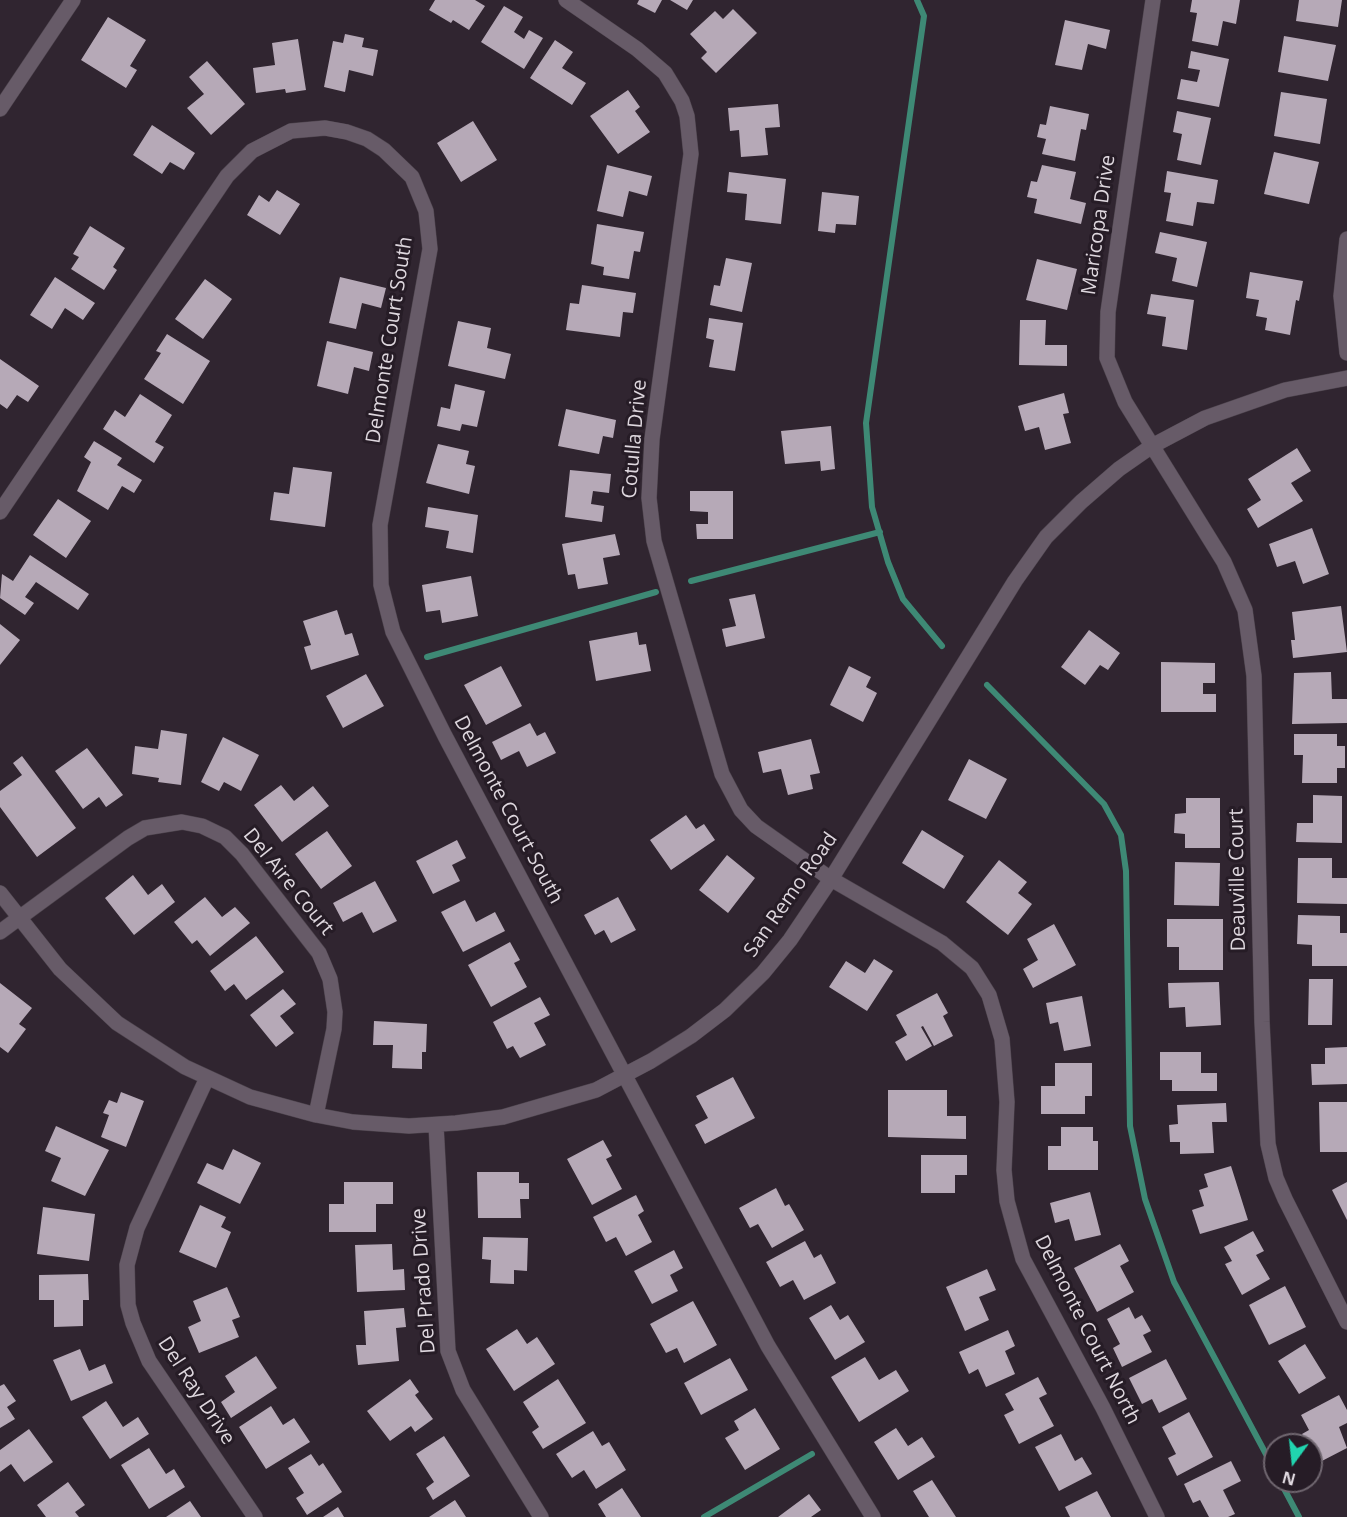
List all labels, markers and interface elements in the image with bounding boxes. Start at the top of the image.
street label: Maricopa Drive [1077,153,1121,297]
street label: Delmonte Court South [362,235,418,445]
street label: Cotulla Drive [618,378,652,500]
street label: Delmonte Court South [448,712,568,908]
street label: Deauville Court [1225,808,1251,952]
street label: Del Aire Court [238,824,338,940]
street label: San Remo Road [739,828,843,962]
street label: Del Prado Drive [407,1207,441,1355]
street label: Delmonte Court North [1029,1231,1145,1429]
street label: Del Ray Drive [152,1333,240,1449]
north arrow [1263,1433,1323,1493]
text: N [1280,1466,1298,1491]

